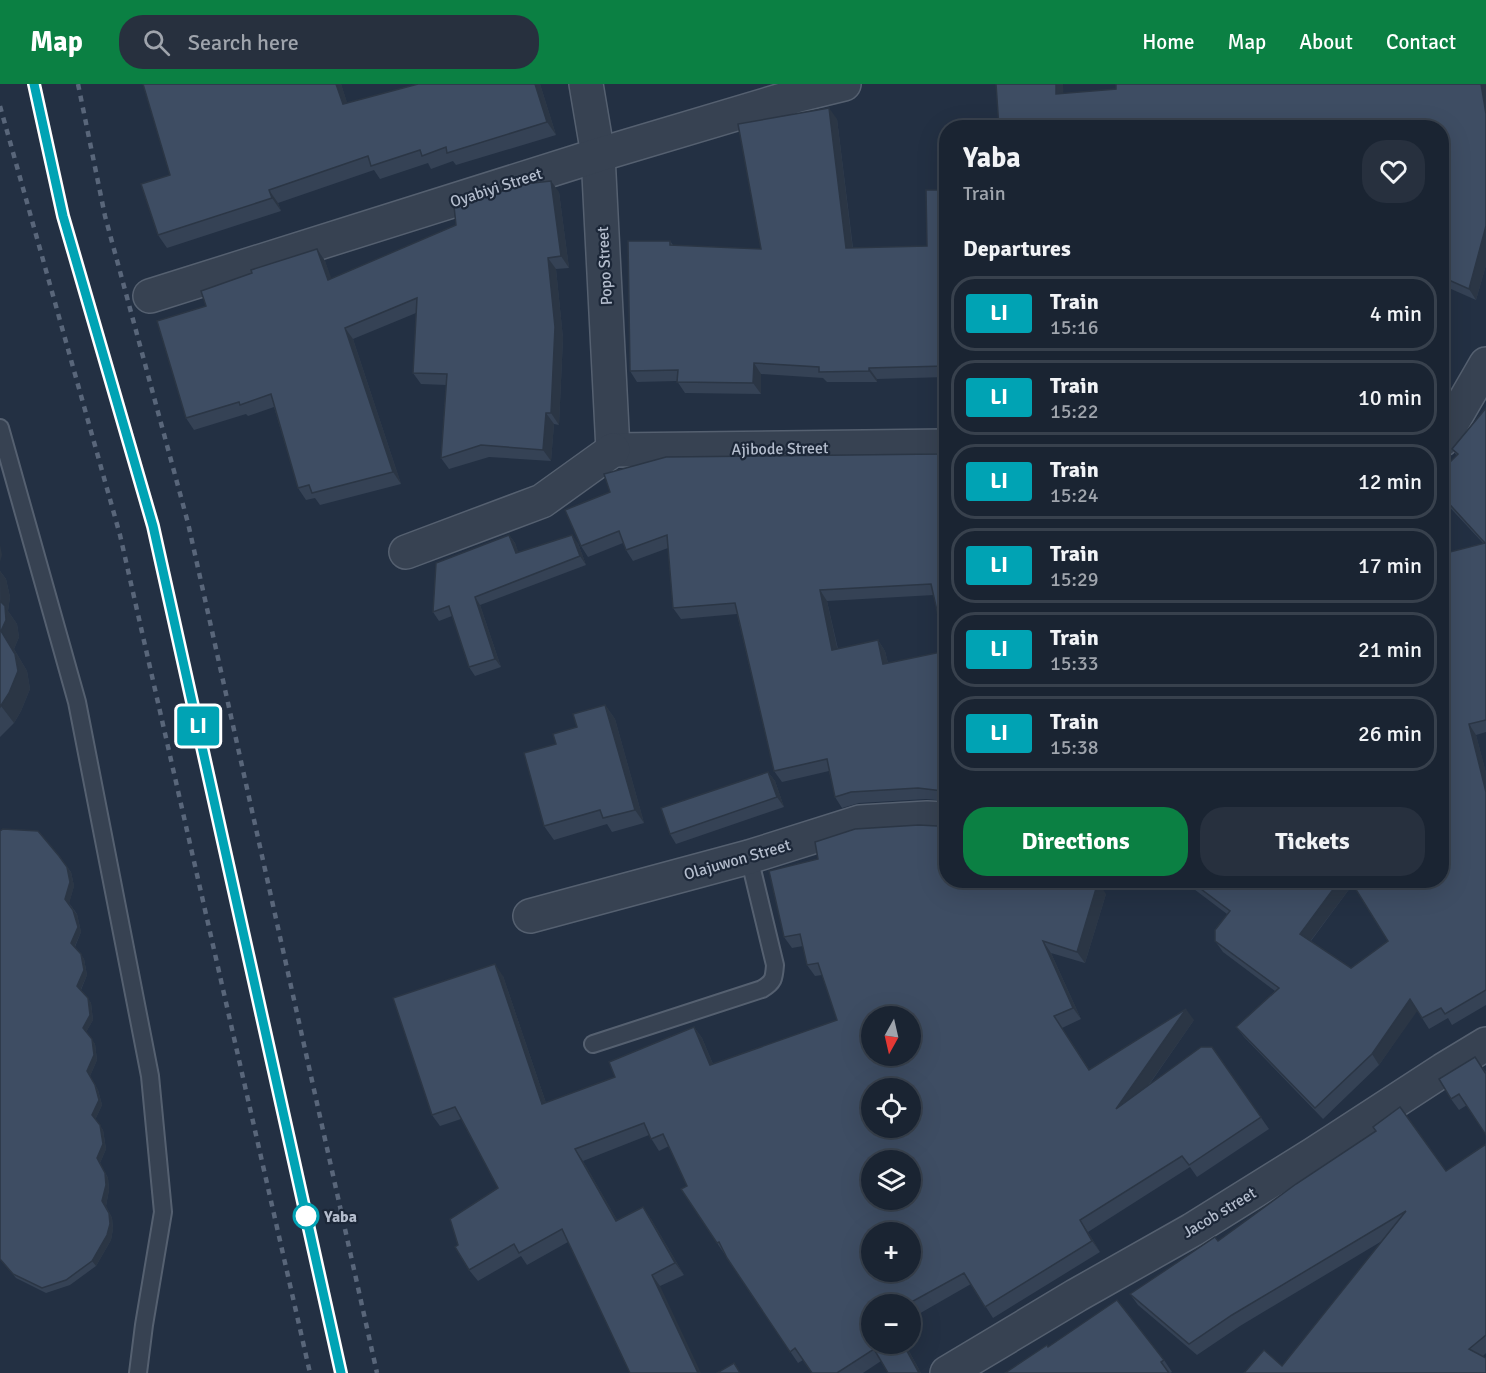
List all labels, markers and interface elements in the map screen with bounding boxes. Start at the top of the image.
search box [119,15,539,69]
text: Map [30,25,83,59]
icon: search [140,26,173,59]
text: Search here [188,29,299,56]
text: Home [1142,29,1195,55]
text: Map [1228,29,1266,55]
text: About [1299,29,1353,55]
text: Contact [1386,29,1456,55]
button: heart [1362,140,1425,203]
text: Yaba [963,141,1021,175]
street label: Oyabiyi Street [448,164,545,212]
text: Train [963,181,1006,206]
street label: Popo Street [593,226,617,306]
text: Departures [963,235,1071,262]
text: Train [1050,288,1099,315]
text: LI [990,300,1008,326]
text: 4 min [1370,300,1422,327]
text: 15:16 [1050,315,1099,340]
text: Train [1050,372,1099,399]
text: LI [990,384,1008,410]
text: 10 min [1358,384,1422,411]
text: 15:22 [1050,399,1099,424]
street label: Ajibode Street [731,438,829,460]
text: Train [1050,456,1099,483]
text: LI [990,468,1008,494]
text: 12 min [1358,468,1422,495]
text: 15:24 [1050,483,1099,508]
text: Train [1050,540,1099,567]
text: LI [990,552,1008,578]
text: 17 min [1358,552,1422,579]
text: 15:29 [1050,567,1099,592]
text: Train [1050,624,1099,651]
text: LI [990,636,1008,662]
text: 21 min [1358,636,1422,663]
text: 15:33 [1050,651,1099,676]
line badge: LI [171,706,225,746]
text: Train [1050,708,1099,735]
text: LI [189,713,207,739]
text: LI [990,720,1008,746]
text: 26 min [1358,720,1422,747]
text: 15:38 [1050,735,1099,760]
button: Directions [963,807,1188,876]
button: Tickets [1200,807,1425,876]
street label: Olajuwon Street [682,835,793,885]
north arrow [861,1006,921,1066]
map controls [861,1006,921,1354]
button: locate [861,1078,921,1138]
button: layers [861,1150,921,1210]
street label: Jacob street [1179,1183,1260,1243]
marker: Yaba [293,1203,319,1229]
place label: Yaba [323,1207,357,1227]
button: + [861,1222,921,1282]
button: − [861,1294,921,1354]

